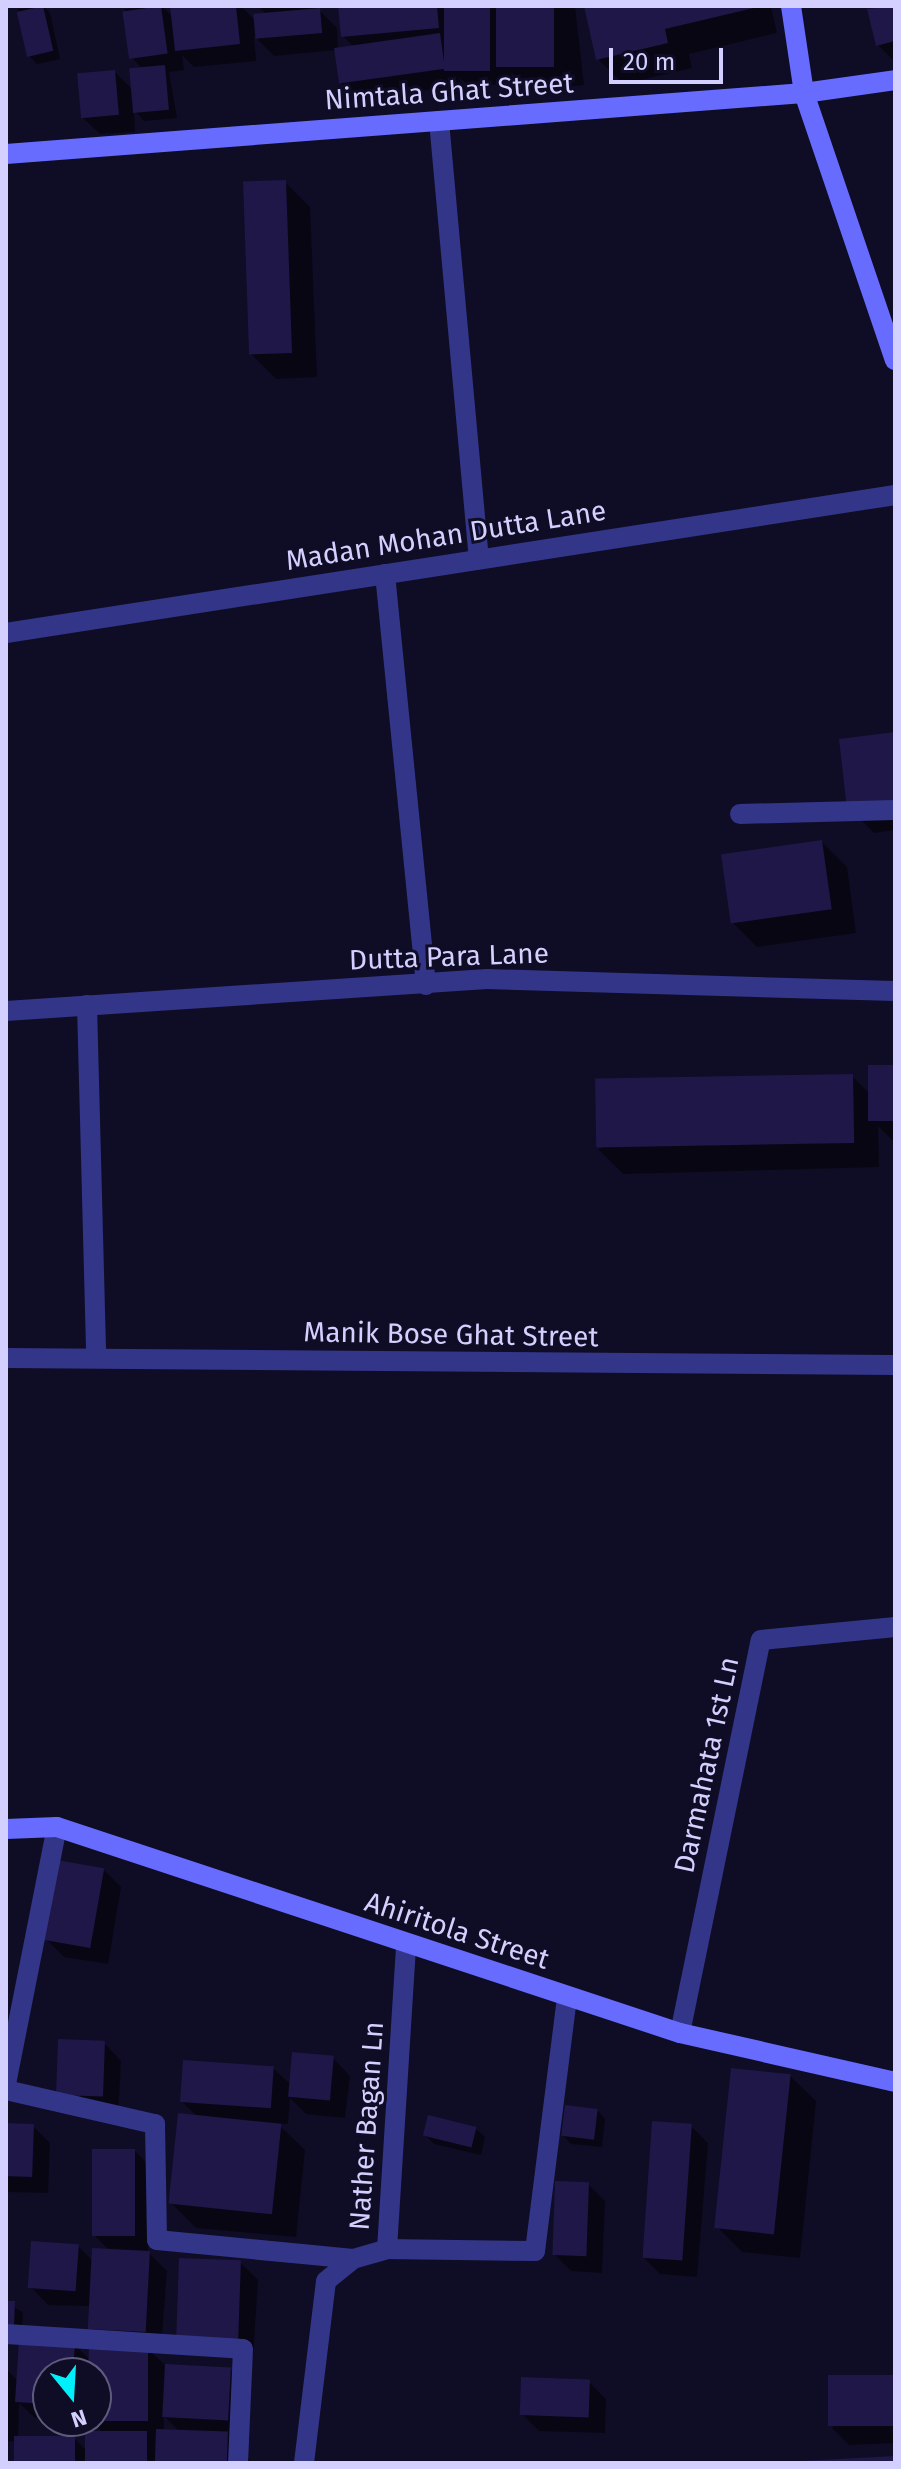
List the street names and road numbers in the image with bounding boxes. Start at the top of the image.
street label: Nimtala Ghat Street [323,67,575,117]
street label: Madan Mohan Dutta Lane [283,494,609,578]
street label: Dutta Para Lane [348,937,550,977]
street label: Manik Bose Ghat Street [303,1316,599,1354]
street label: Darmahata 1st Ln [668,1654,746,1876]
street label: Ahiritola Street [361,1885,553,1977]
street label: Nather Bagan Ln [343,2020,391,2232]

